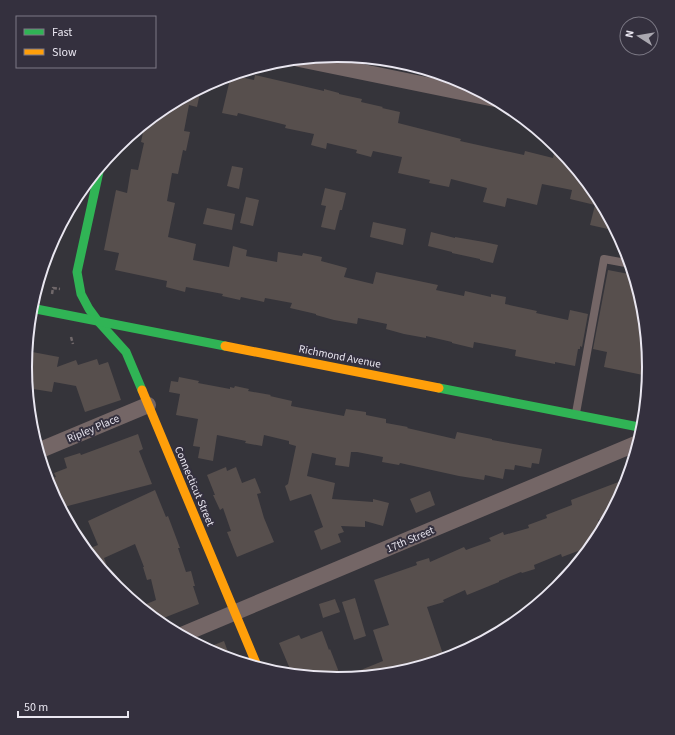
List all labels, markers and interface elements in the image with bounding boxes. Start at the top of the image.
legend [16,16,156,68]
north arrow [619,16,659,56]
text: Fast [52,24,72,41]
text: N [622,29,638,39]
text: Slow [52,44,77,61]
street label: Richmond Avenue [298,341,383,372]
street label: Ripley Place [65,410,122,446]
street label: Connecticut Street [171,444,218,529]
street label: 17th Street [384,523,437,556]
scale bar [18,693,128,719]
text: 50 m [24,699,48,716]

